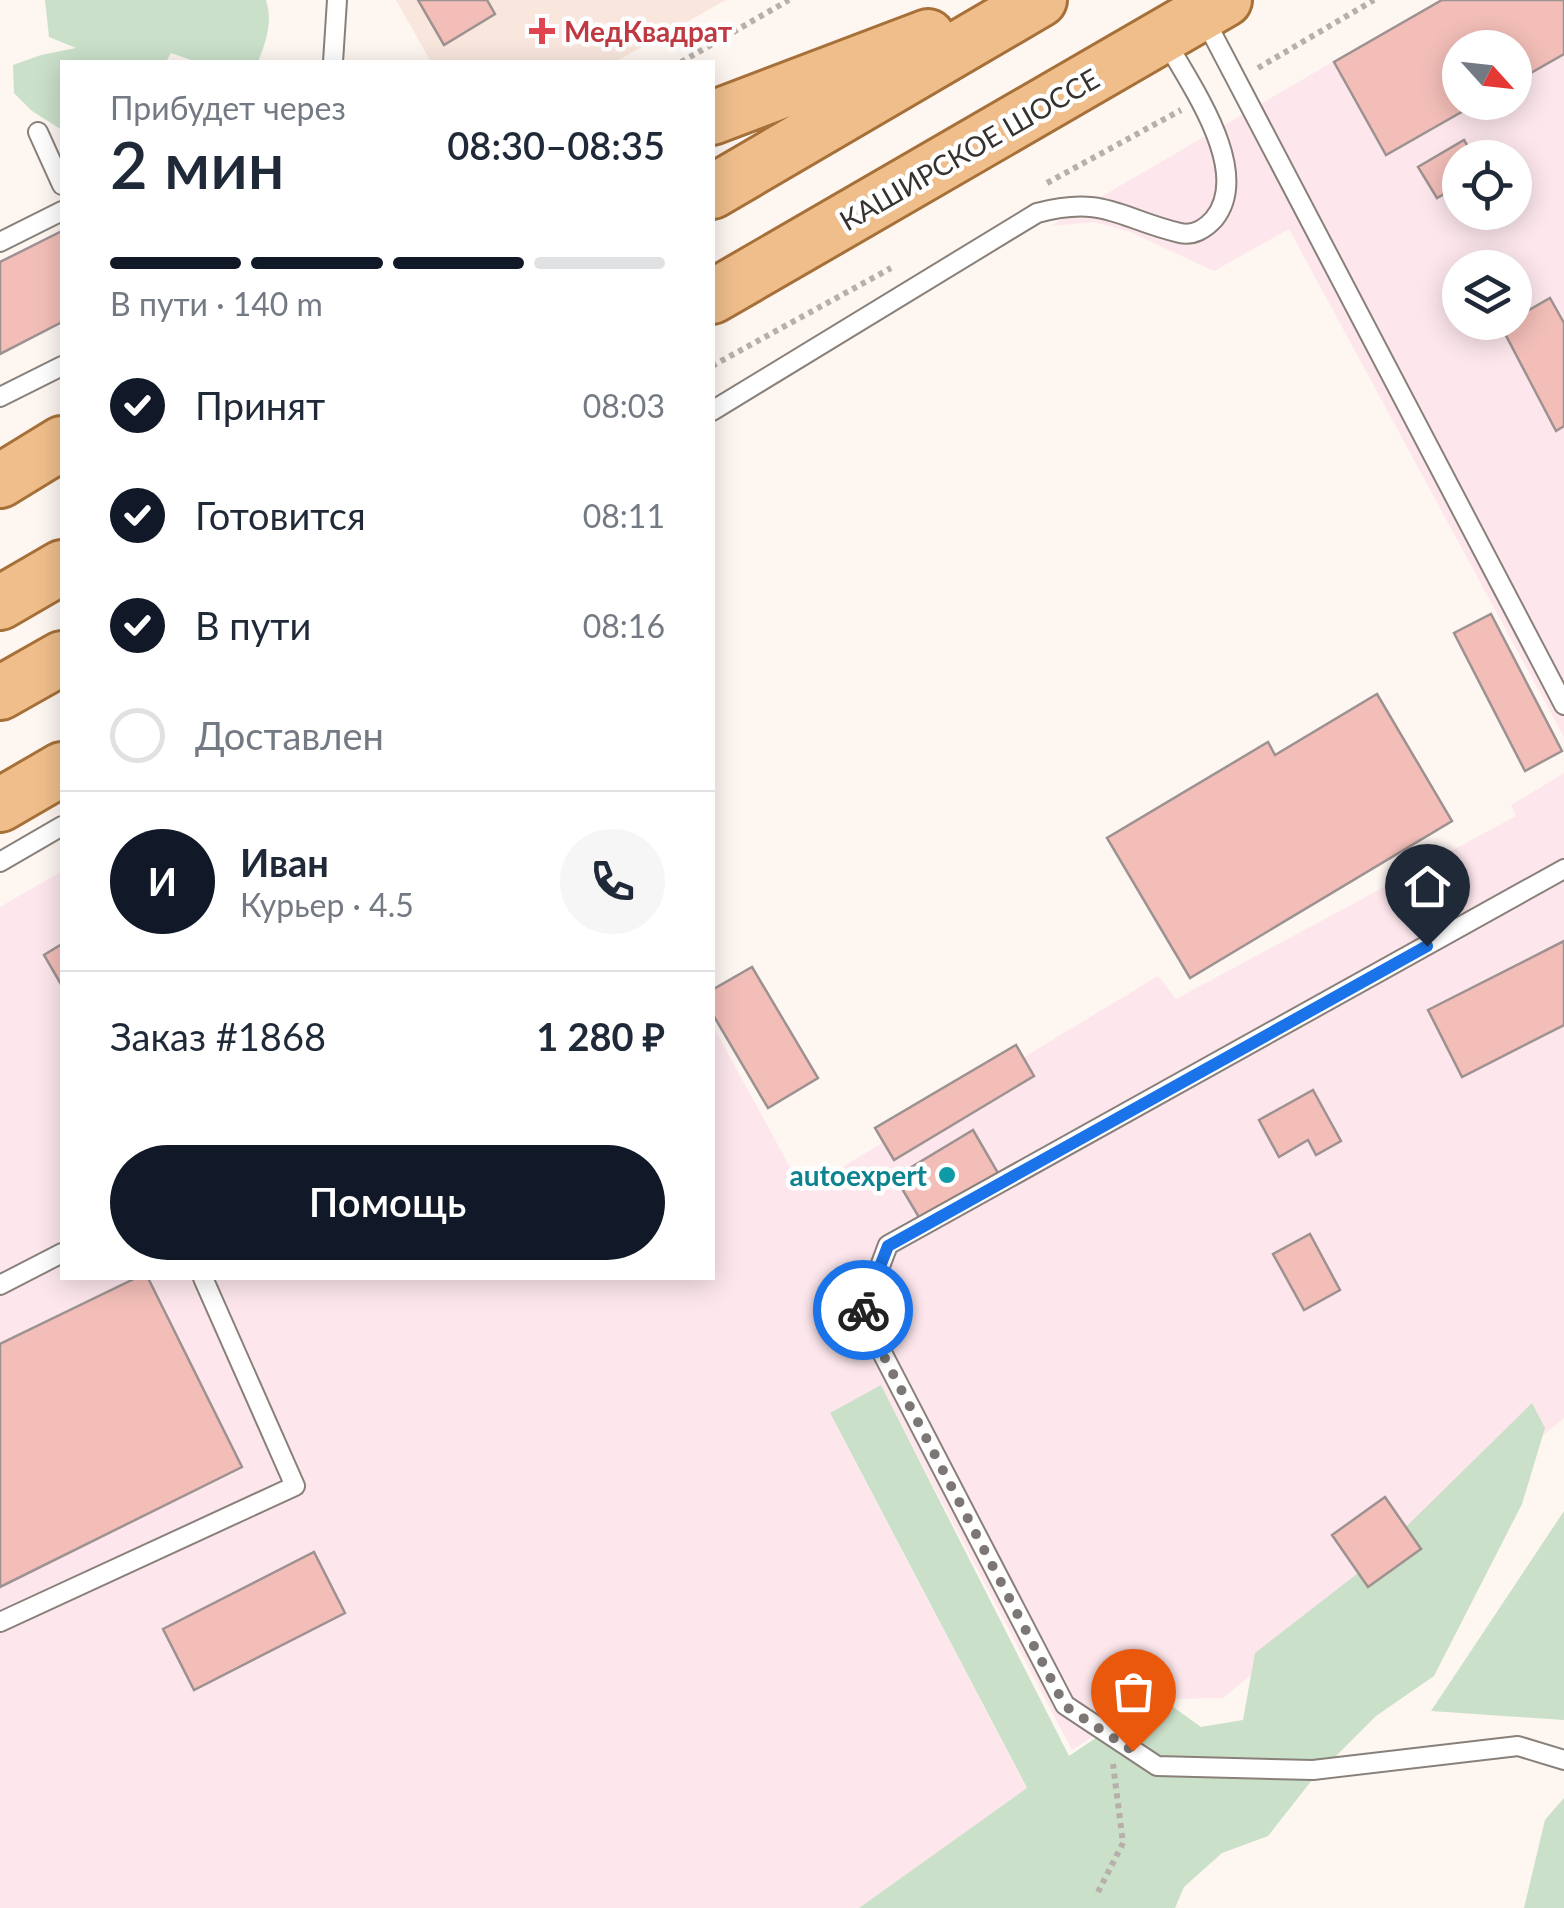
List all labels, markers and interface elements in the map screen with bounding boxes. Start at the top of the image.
place label: МедКвадрат [564,14,733,48]
marker: МедКвадрат [529,18,555,44]
north arrow [1442,30,1532,120]
map controls [1442,30,1532,340]
street label: КАШИРСКОЕ ШОССЕ [833,61,1105,237]
text: Прибудет через [110,88,346,127]
text: 08:30–08:35 [447,122,665,168]
text: 2 мин [110,125,285,203]
button: locate [1442,140,1532,230]
button: layers [1442,250,1532,340]
text: В пути · 140 m [110,284,323,323]
icon: check [110,378,165,433]
text: Принят [195,382,325,428]
text: 08:03 [583,386,665,425]
icon: check [110,488,165,543]
text: Готовится [195,492,366,538]
text: 08:11 [583,496,665,535]
icon: check [110,598,165,653]
text: В пути [195,602,311,648]
text: 08:16 [583,606,665,645]
text: Доставлен [195,712,384,758]
button: phone [560,829,665,934]
text: Иван [240,839,329,885]
pin [1385,844,1470,947]
text: И [148,858,177,904]
icon: home [1400,859,1455,914]
text: Курьер · 4.5 [240,885,414,924]
text: Заказ #1868 [110,1013,326,1059]
text: 1 280 ₽ [536,1013,665,1059]
button: Помощь [110,1145,665,1260]
place label: autoexpert [790,1158,928,1192]
marker: autoexpert [936,1164,958,1186]
courier [813,1260,913,1360]
icon: bike [836,1283,891,1338]
pin [1091,1649,1176,1752]
icon: bag [1106,1664,1161,1719]

